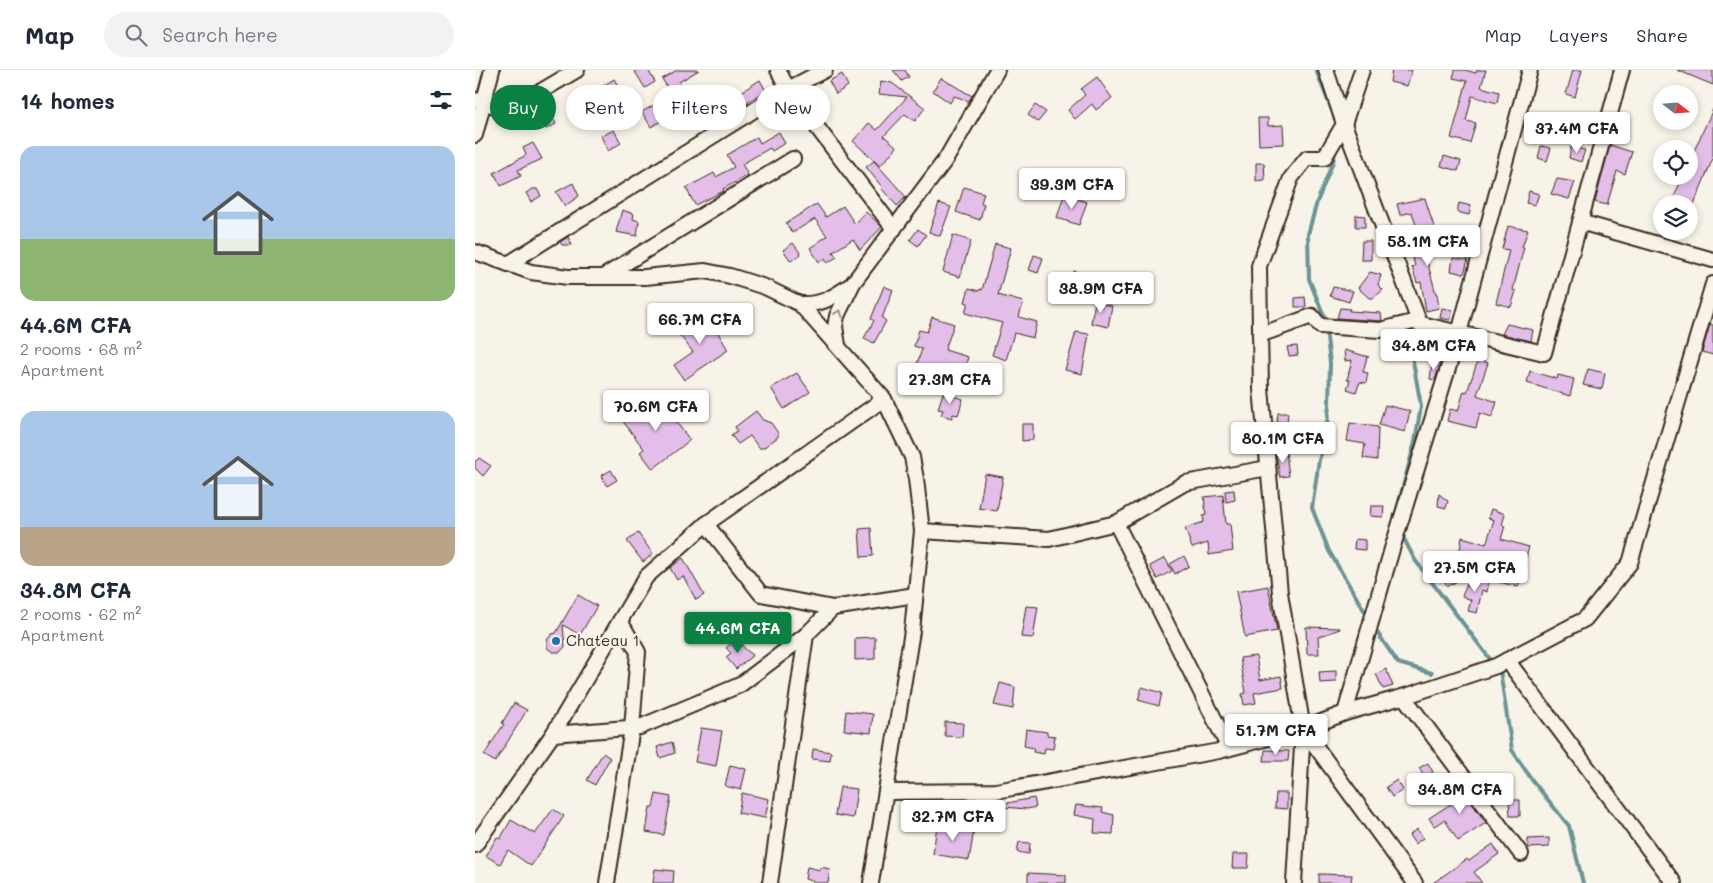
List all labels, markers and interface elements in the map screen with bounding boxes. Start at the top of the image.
search box [104,12,454,57]
text: Map [25,19,74,50]
icon: search [122,21,150,49]
text: Search here [162,22,278,47]
text: Map [1485,23,1521,47]
text: Layers [1549,23,1608,47]
text: Share [1636,23,1688,47]
chip: Buy [490,85,556,130]
chip: Rent [566,85,643,130]
chip: Filters [653,85,746,130]
chip: New [756,85,830,130]
north arrow [1653,85,1697,130]
map controls [1653,85,1698,240]
icon: filters [427,86,455,114]
text: 14 homes [20,87,115,114]
pin: 37.4M CFA [1520,112,1634,154]
text: 37.4M CFA [1535,117,1619,138]
button: locate [1653,140,1698,185]
pin: 39.3M CFA [1015,168,1129,210]
text: 39.3M CFA [1030,173,1114,194]
icon: home [193,178,283,268]
button: layers [1653,195,1698,240]
pin: 58.1M CFA [1371,224,1485,267]
text: 58.1M CFA [1387,230,1469,251]
pin: 38.9M CFA [1044,272,1158,314]
text: 38.9M CFA [1059,277,1143,298]
pin: 66.7M CFA [643,302,757,345]
text: 66.7M CFA [658,308,742,329]
one-way arrow [833,309,843,318]
text: 44.6M CFA [20,311,132,338]
pin: 34.8M CFA [1377,328,1491,371]
text: 34.8M CFA [1392,334,1476,355]
text: 2 rooms · 68 m² [20,338,142,359]
text: Apartment [20,359,105,380]
pin: 27.3M CFA [893,362,1007,405]
text: 27.3M CFA [909,368,991,389]
pin: 70.6M CFA [599,390,713,432]
text: 70.6M CFA [614,395,698,416]
pin: 80.1M CFA [1226,422,1340,464]
text: 80.1M CFA [1242,427,1324,448]
icon: home [193,443,283,533]
pin: 27.5M CFA [1418,550,1532,593]
text: 27.5M CFA [1434,556,1516,577]
text: 34.8M CFA [20,576,132,603]
text: 2 rooms · 62 m² [20,603,141,624]
pin: 44.6M CFA [681,612,795,654]
text: 44.6M CFA [695,617,781,638]
text: Apartment [20,624,105,645]
place label: Chateau 1 [566,630,639,650]
marker: Chateau 1 [550,635,562,647]
pin: 51.7M CFA [1219,714,1333,756]
text: 51.7M CFA [1236,719,1316,740]
pin: 34.8M CFA [1403,772,1517,815]
text: 34.8M CFA [1418,778,1502,799]
pin: 32.7M CFA [896,800,1010,842]
text: 32.7M CFA [912,805,994,826]

